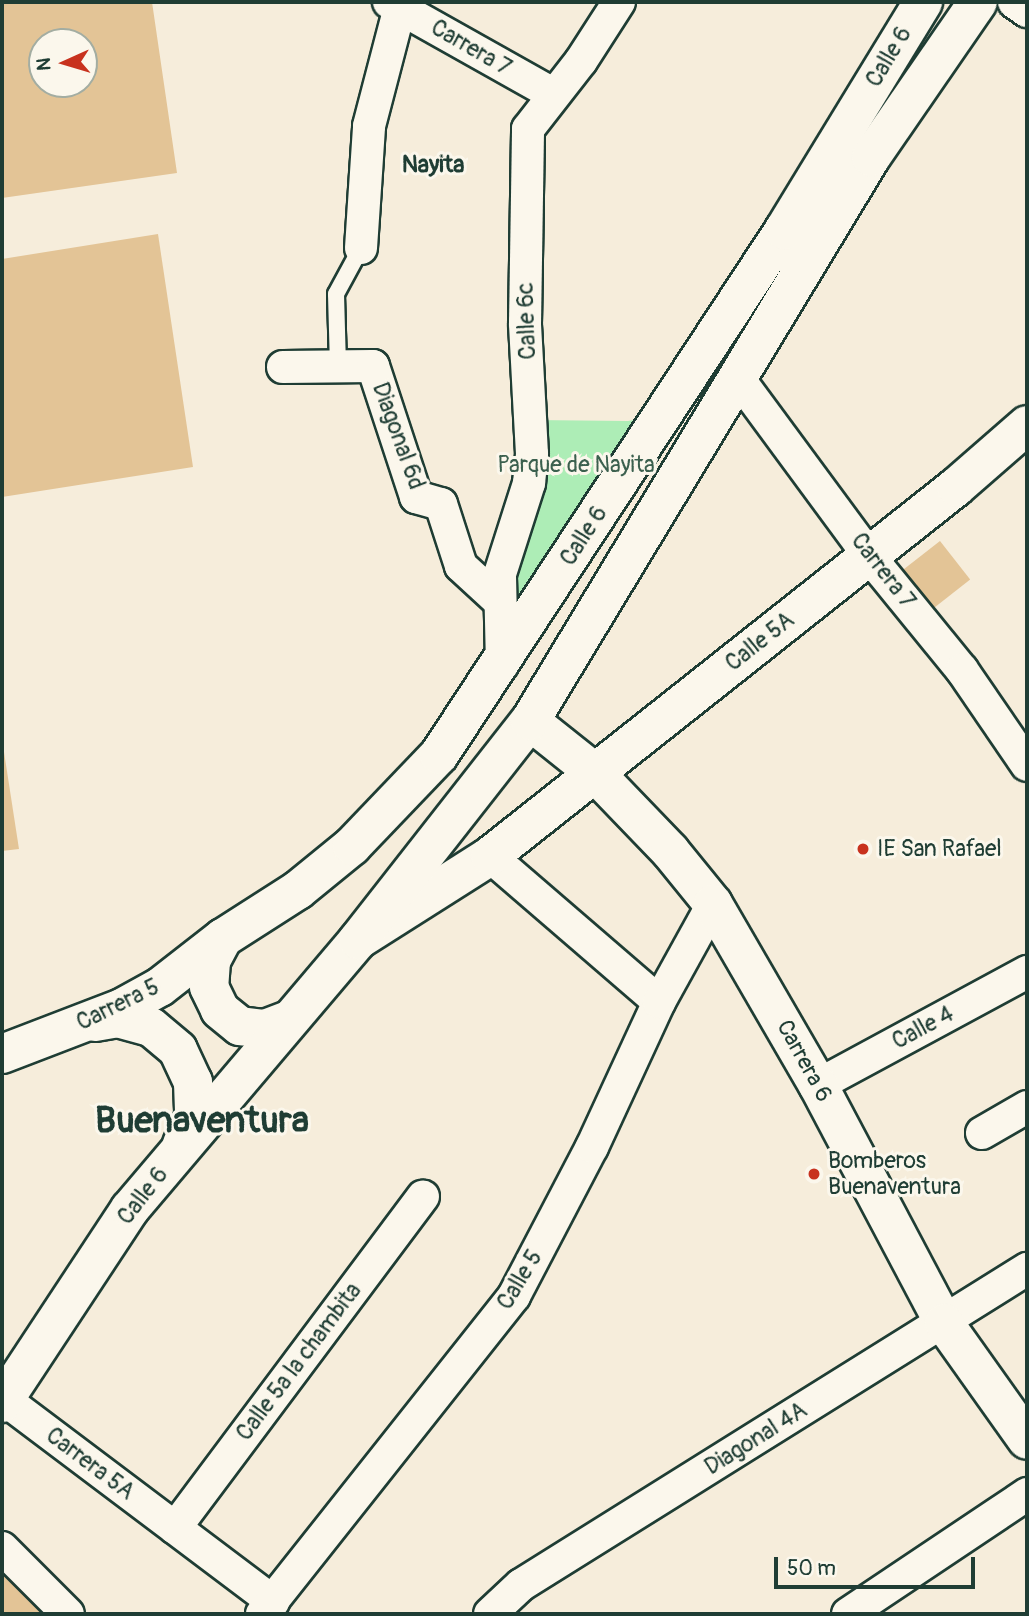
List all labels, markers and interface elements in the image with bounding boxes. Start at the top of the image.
street label: Carrera 7 [426,14,516,82]
street label: Calle 6 [860,22,918,92]
north arrow [28,28,98,98]
text: N [32,57,56,72]
district label: Nayita [402,151,464,179]
street label: Calle 6c [512,282,542,360]
street label: Diagonal 6d [366,379,430,493]
park label: Parque de Nayita [497,451,655,479]
street label: Calle 6 [555,501,613,571]
street label: Carrera 7 [845,528,921,614]
street label: Calle 5A [720,607,800,677]
place label: IE San Rafael [877,835,1002,863]
marker: IE San Rafael [855,841,871,857]
street label: Carrera 5 [72,973,164,1037]
street label: Calle 4 [888,1000,958,1056]
street label: Carrera 6 [770,1015,838,1107]
district label: Buenaventura [95,1099,309,1143]
place label: Bomberos Buenaventura [828,1147,961,1201]
street label: Calle 6 [112,1162,174,1230]
marker: Bomberos Buenaventura [806,1166,822,1182]
street label: Calle 5 [492,1245,548,1315]
street label: Calle 5a la chambita [231,1278,367,1446]
street label: Diagonal 4A [700,1397,812,1481]
street label: Carrera 5A [40,1422,140,1506]
scale bar [777,1542,978,1586]
text: 50 m [787,1555,836,1582]

